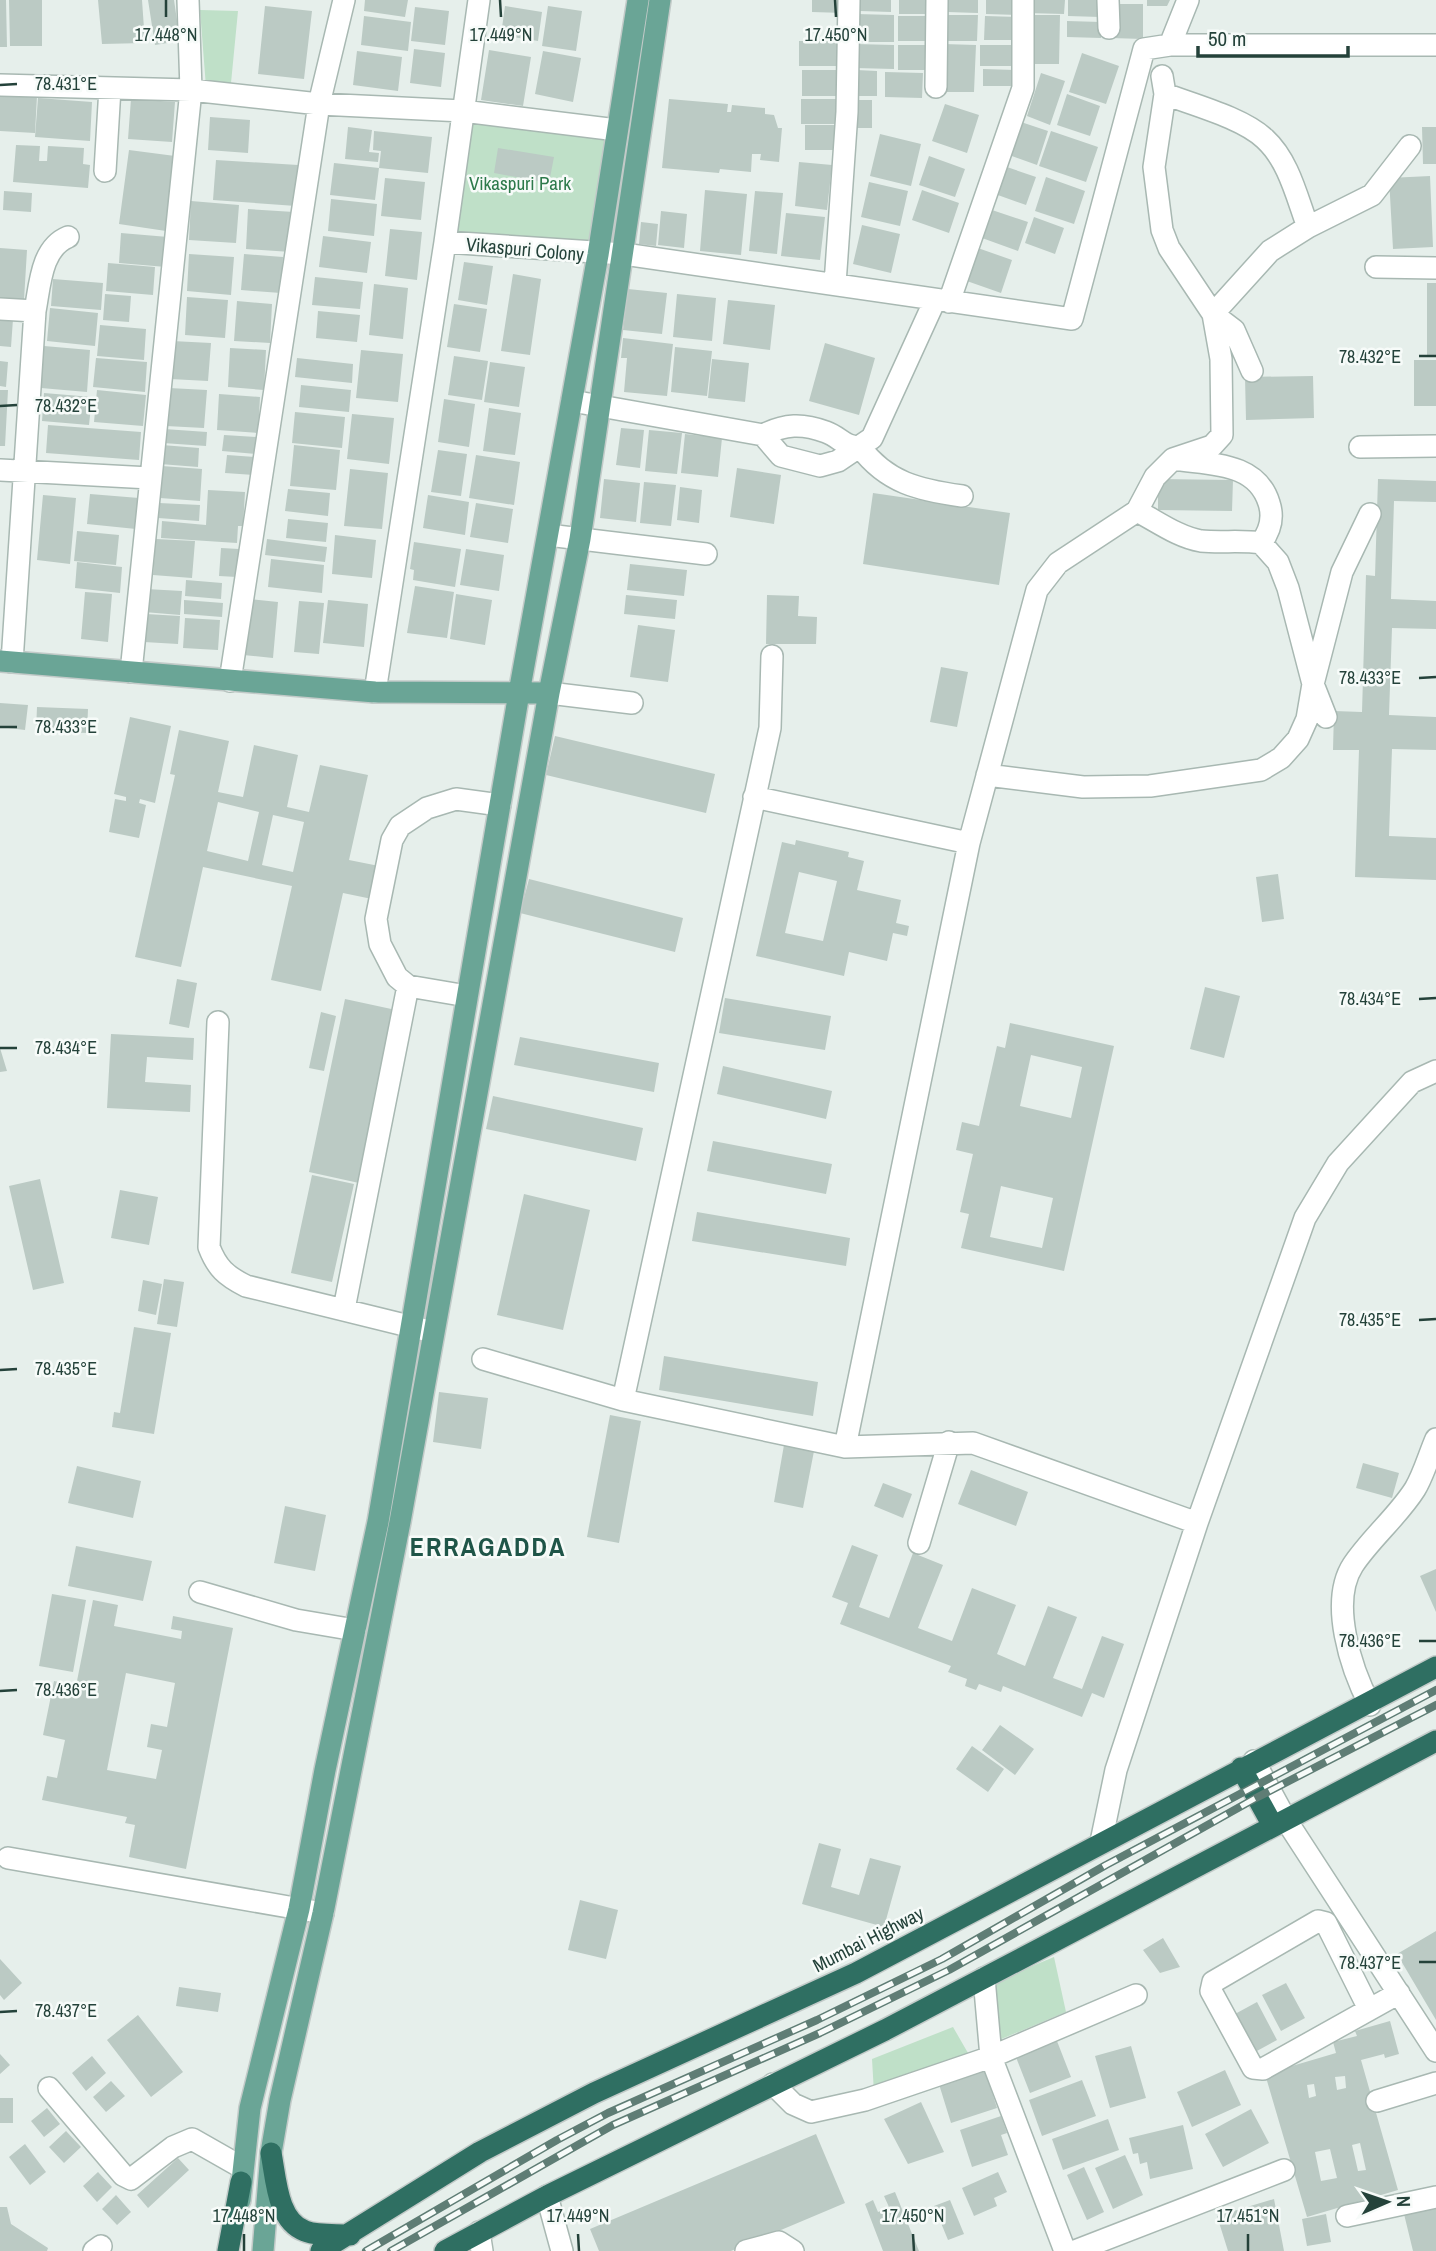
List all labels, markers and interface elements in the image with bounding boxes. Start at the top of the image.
scale bar [1198,14,1348,58]
text: 17.448°N [135,22,198,47]
text: 17.449°N [470,22,533,47]
text: 17.450°N [805,22,868,47]
text: 50 m [1208,24,1246,53]
text: 78.431°E [35,71,97,96]
park label: Vikaspuri Park [469,170,571,196]
street label: Vikaspuri Colony [465,231,585,267]
text: 78.432°E [1339,344,1401,369]
text: 78.432°E [35,393,97,418]
text: 78.433°E [1339,665,1401,690]
text: 78.433°E [35,714,97,739]
text: 78.434°E [1339,986,1401,1011]
text: 78.434°E [35,1035,97,1060]
text: 78.435°E [1339,1307,1401,1332]
text: 78.435°E [35,1356,97,1381]
district label: ERRAGADDA [410,1529,566,1564]
text: 78.436°E [1339,1628,1401,1653]
text: 78.436°E [35,1677,97,1702]
street label: Mumbai Highway [808,1900,928,1978]
text: 78.437°E [1339,1950,1401,1975]
text: 78.437°E [35,1998,97,2023]
north arrow [1352,2167,1422,2237]
text: N [1391,2195,1417,2207]
text: 17.448°N [213,2203,276,2228]
text: 17.449°N [547,2203,610,2228]
text: 17.450°N [882,2203,945,2228]
text: 17.451°N [1217,2203,1280,2228]

